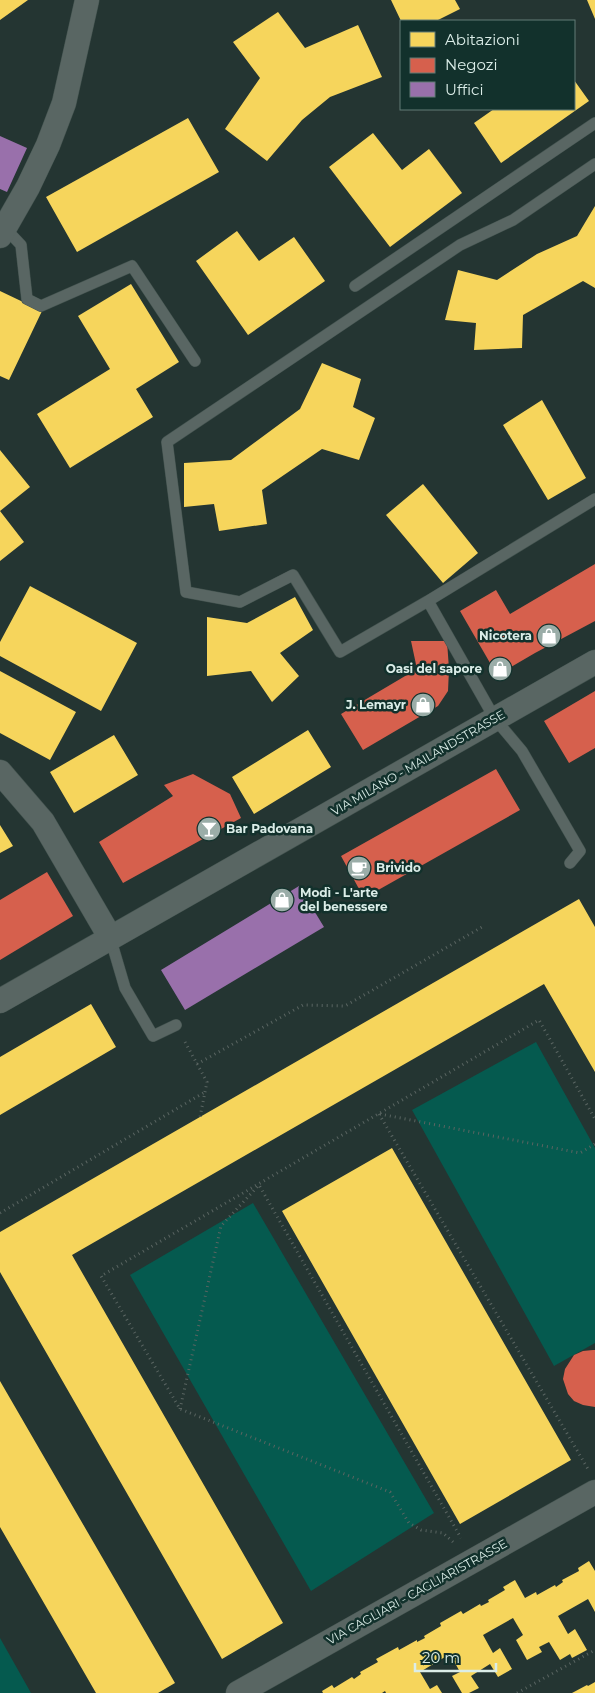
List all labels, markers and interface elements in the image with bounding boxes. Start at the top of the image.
legend [400,20,575,110]
text: Abitazioni [445,30,520,49]
text: Negozi [445,55,498,74]
text: Uffici [445,80,483,99]
shop icon: Nicotera [536,623,562,649]
place label: Nicotera [479,628,532,643]
shop icon: Oasi del sapore [487,656,513,682]
place label: Oasi del sapore [386,661,482,676]
shop icon: J. Lemayr [410,692,436,718]
place label: J. Lemayr [345,697,406,712]
street label: VIA MILANO - MAILANDSTRASSE [328,707,507,819]
bar icon: Bar Padovana [196,816,222,842]
place label: Bar Padovana [226,821,313,836]
cafe icon: Brivido [346,855,372,881]
place label: Brivido [376,860,421,875]
place label: Modì - L'arte del benessere [300,885,388,914]
shop icon: Modì - L'arte del benessere [269,887,295,913]
street label: VIA CAGLIARI - CAGLIARISTRASSE [324,1536,510,1648]
scale bar [415,1640,496,1672]
text: 20 m [422,1648,460,1667]

